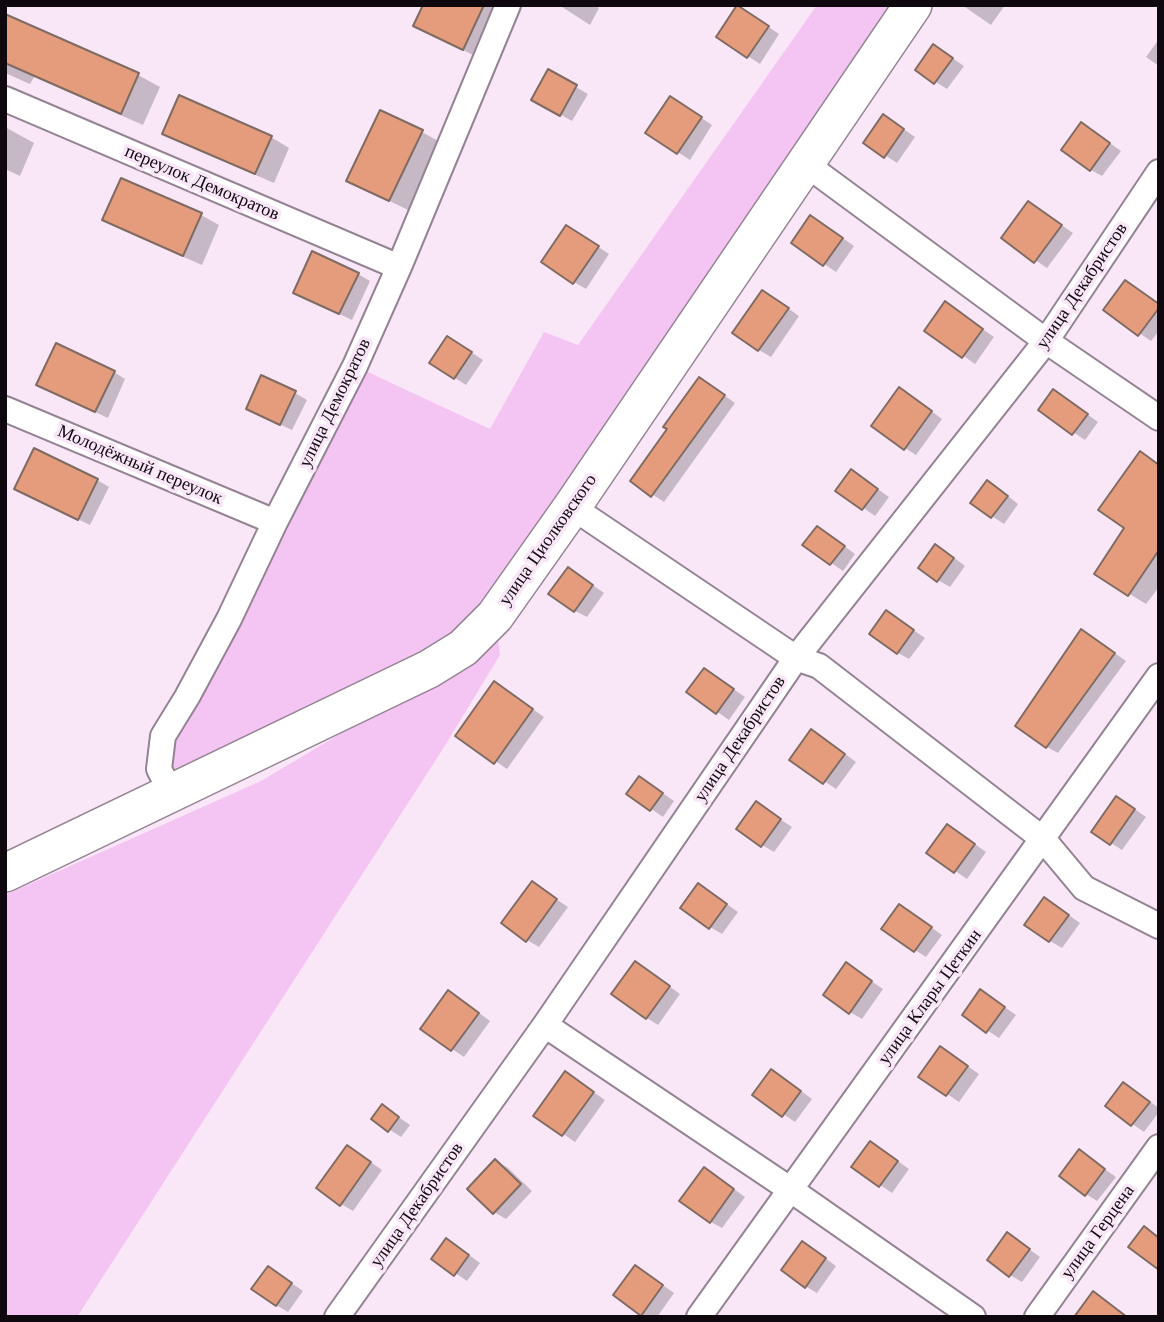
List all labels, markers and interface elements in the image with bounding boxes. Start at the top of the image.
street label: переулок Демократов [122,141,282,225]
street label: улица Декабристов [1032,219,1132,353]
street label: улица Демократов [294,335,376,471]
street label: Молодёжный переулок [54,420,226,510]
street label: улица Циолковского [494,470,602,610]
street label: улица Декабристов [690,672,790,806]
street label: улица Клары Цеткин [874,925,986,1069]
street label: улица Декабристов [366,1138,468,1272]
street label: улица Герцена [1057,1181,1139,1283]

